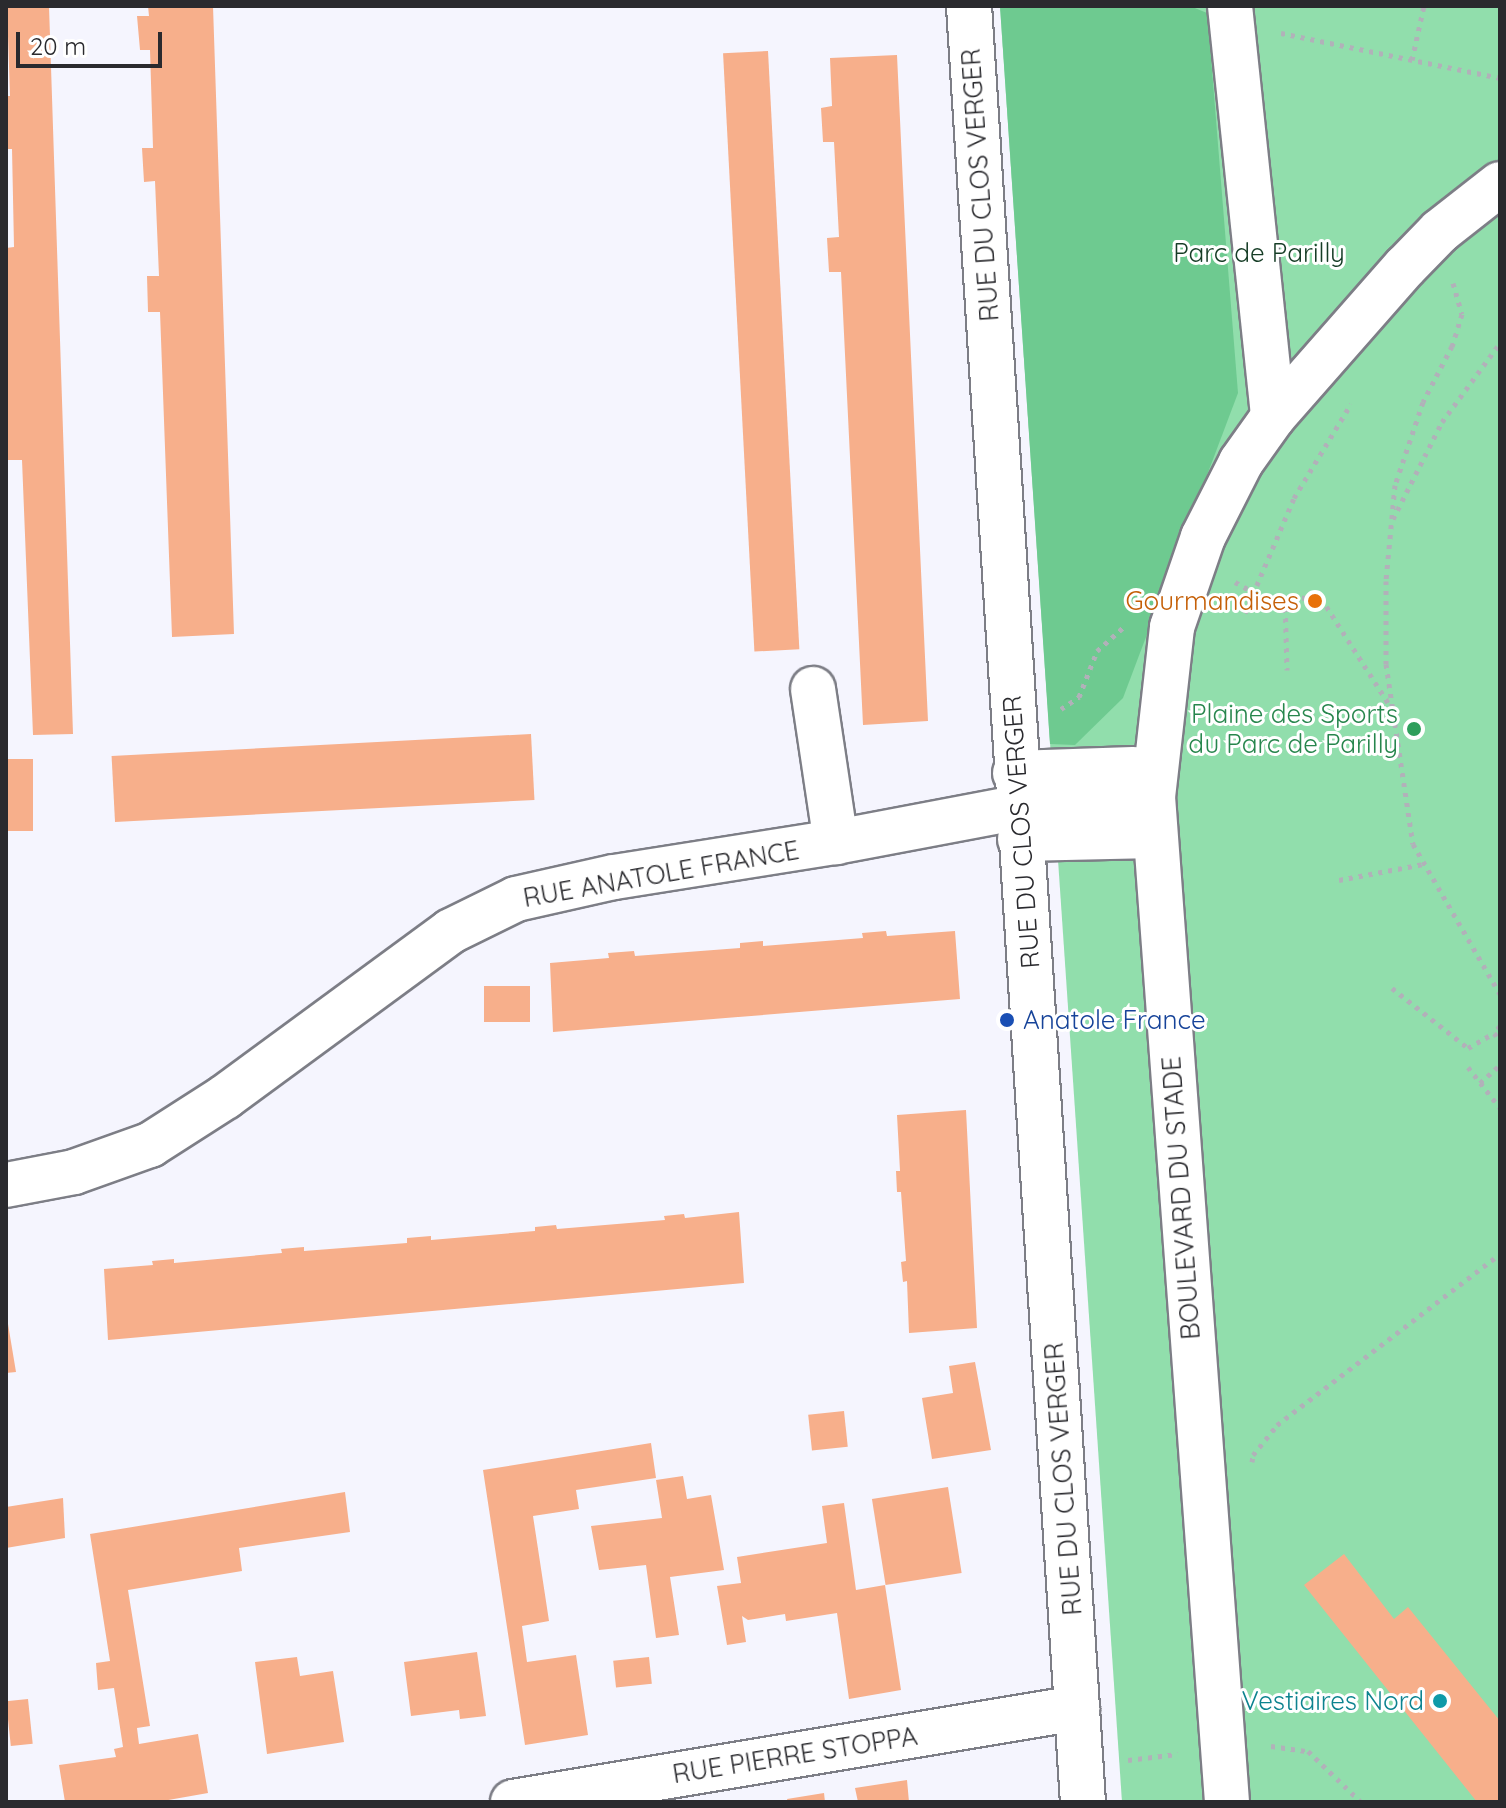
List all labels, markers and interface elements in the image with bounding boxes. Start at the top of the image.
scale bar [20,16,166,66]
text: 20 m [30,31,86,61]
street label: RUE DU CLOS VERGER [955,47,1005,323]
park label: Parc de Parilly [1173,237,1345,269]
place label: Gourmandises [1126,585,1299,617]
marker: Gourmandises [1306,592,1324,610]
street label: RUE DU CLOS VERGER [996,694,1046,970]
place label: Plaine des Sports du Parc de Parilly [1188,698,1398,760]
marker: Plaine des Sports du Parc de Parilly [1405,720,1423,738]
street label: RUE ANATOLE FRANCE [521,834,801,914]
place label: Anatole France [1023,1004,1206,1036]
marker: Anatole France [998,1011,1016,1029]
street label: BOULEVARD DU STADE [1156,1055,1206,1341]
street label: RUE DU CLOS VERGER [1038,1341,1088,1617]
place label: Vestiaires Nord [1241,1685,1424,1717]
marker: Vestiaires Nord [1431,1692,1449,1710]
street label: RUE PIERRE STOPPA [670,1720,920,1790]

